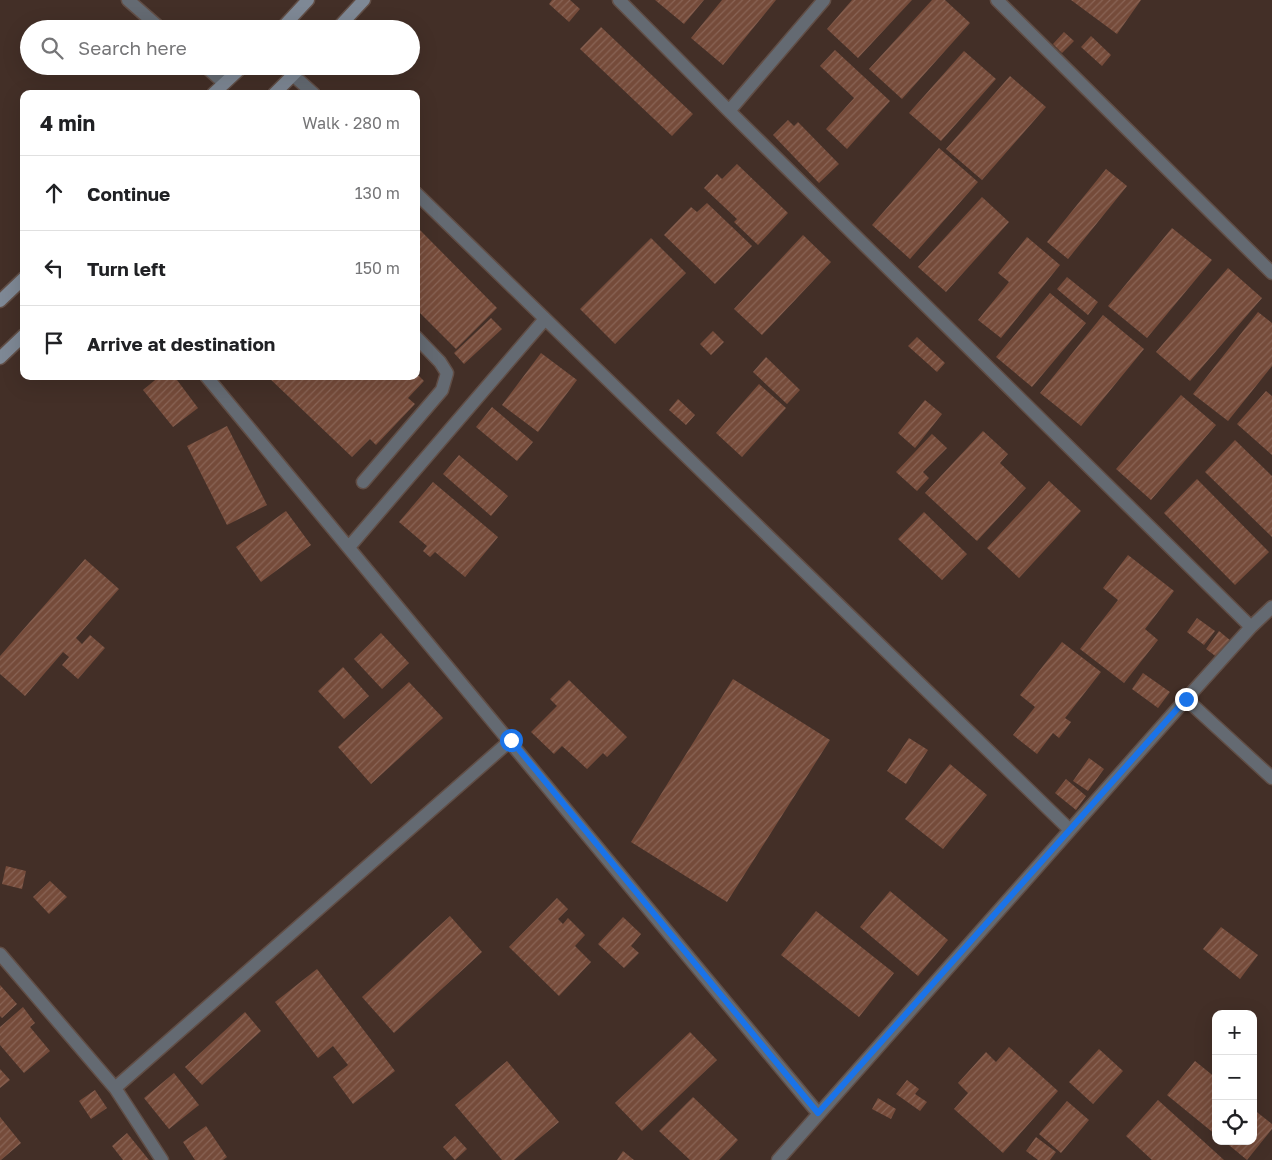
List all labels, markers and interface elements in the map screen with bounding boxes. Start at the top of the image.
search box [20,20,420,75]
icon: search [38,34,66,62]
text: Search here [78,36,187,59]
text: 4 min [40,110,95,136]
text: Walk · 280 m [302,113,400,133]
icon: ahead [40,179,68,207]
text: Continue [87,182,170,205]
text: 130 m [355,183,400,203]
icon: left [40,254,68,282]
text: Turn left [87,257,166,280]
text: 150 m [355,258,400,278]
icon: arrive [40,329,68,357]
text: Arrive at destination [87,332,275,355]
route end [1175,688,1198,711]
route start [500,729,523,752]
map controls [1212,1010,1257,1145]
button: + [1212,1010,1257,1055]
button: − [1212,1055,1257,1100]
button: locate [1212,1100,1257,1145]

